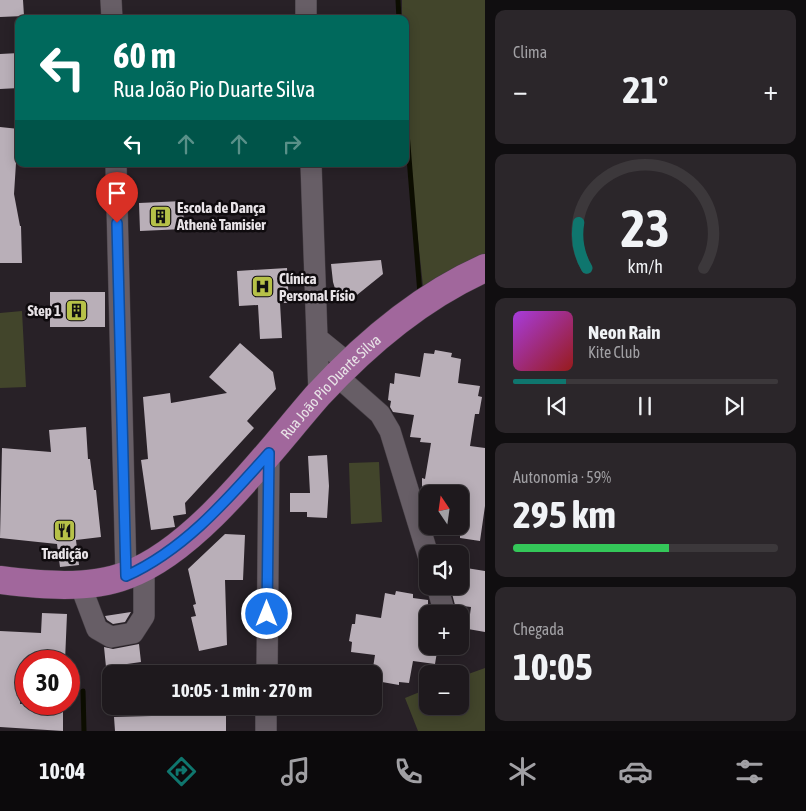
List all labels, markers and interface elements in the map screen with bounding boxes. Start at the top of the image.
icon: left [30,35,95,100]
text: 60 m [113,35,176,75]
text: Clima [513,43,547,61]
text: 21° [622,68,669,111]
text: − [513,74,528,106]
text: + [763,74,778,106]
text: Rua João Pio Duarte Silva [113,76,315,102]
icon: left [119,130,147,158]
icon: ahead [172,130,200,158]
icon: ahead [225,130,253,158]
icon: right [278,130,306,158]
pin [96,172,138,223]
icon: arrive [103,179,131,207]
text: 23 [621,198,670,258]
place label: Escola de Dança Athenè Tamisier [176,199,266,233]
building icon: Escola de Dança Athenè Tamisier [149,204,173,228]
text: km/h [628,256,663,277]
place label: Clínica Personal Físio [279,270,355,304]
hospital icon: Clínica Personal Físio [251,275,275,299]
building icon: Step 1 [65,298,89,322]
place label: Step 1 [28,302,61,319]
text: Neon Rain [588,321,660,343]
street label: Rua João Pio Duarte Silva [277,330,384,442]
text: Kite Club [588,343,640,361]
icon: previous [543,392,571,420]
icon: pause [631,392,659,420]
icon: next [720,392,748,420]
text: Autonomia · 59% [513,468,611,486]
north arrow [419,485,469,535]
map controls [419,485,469,715]
text: 295 km [513,493,616,536]
restaurant icon: Tradição [53,518,77,542]
place label: Tradição [42,545,88,562]
button: sound [419,545,469,595]
position arrow [240,587,292,639]
button: + [419,605,469,655]
text: Chegada [513,620,564,638]
text: 10:05 [513,645,593,688]
speed limit sign: 30 [15,650,80,715]
button: − [419,665,469,715]
text: 10:05 · 1 min · 270 m [172,679,312,701]
icon: directions [164,754,199,789]
icon: music [278,754,313,789]
icon: phone [391,754,426,789]
icon: climate [505,754,540,789]
icon: car [618,754,653,789]
icon: filters [732,754,767,789]
text: 10:04 [39,758,85,784]

